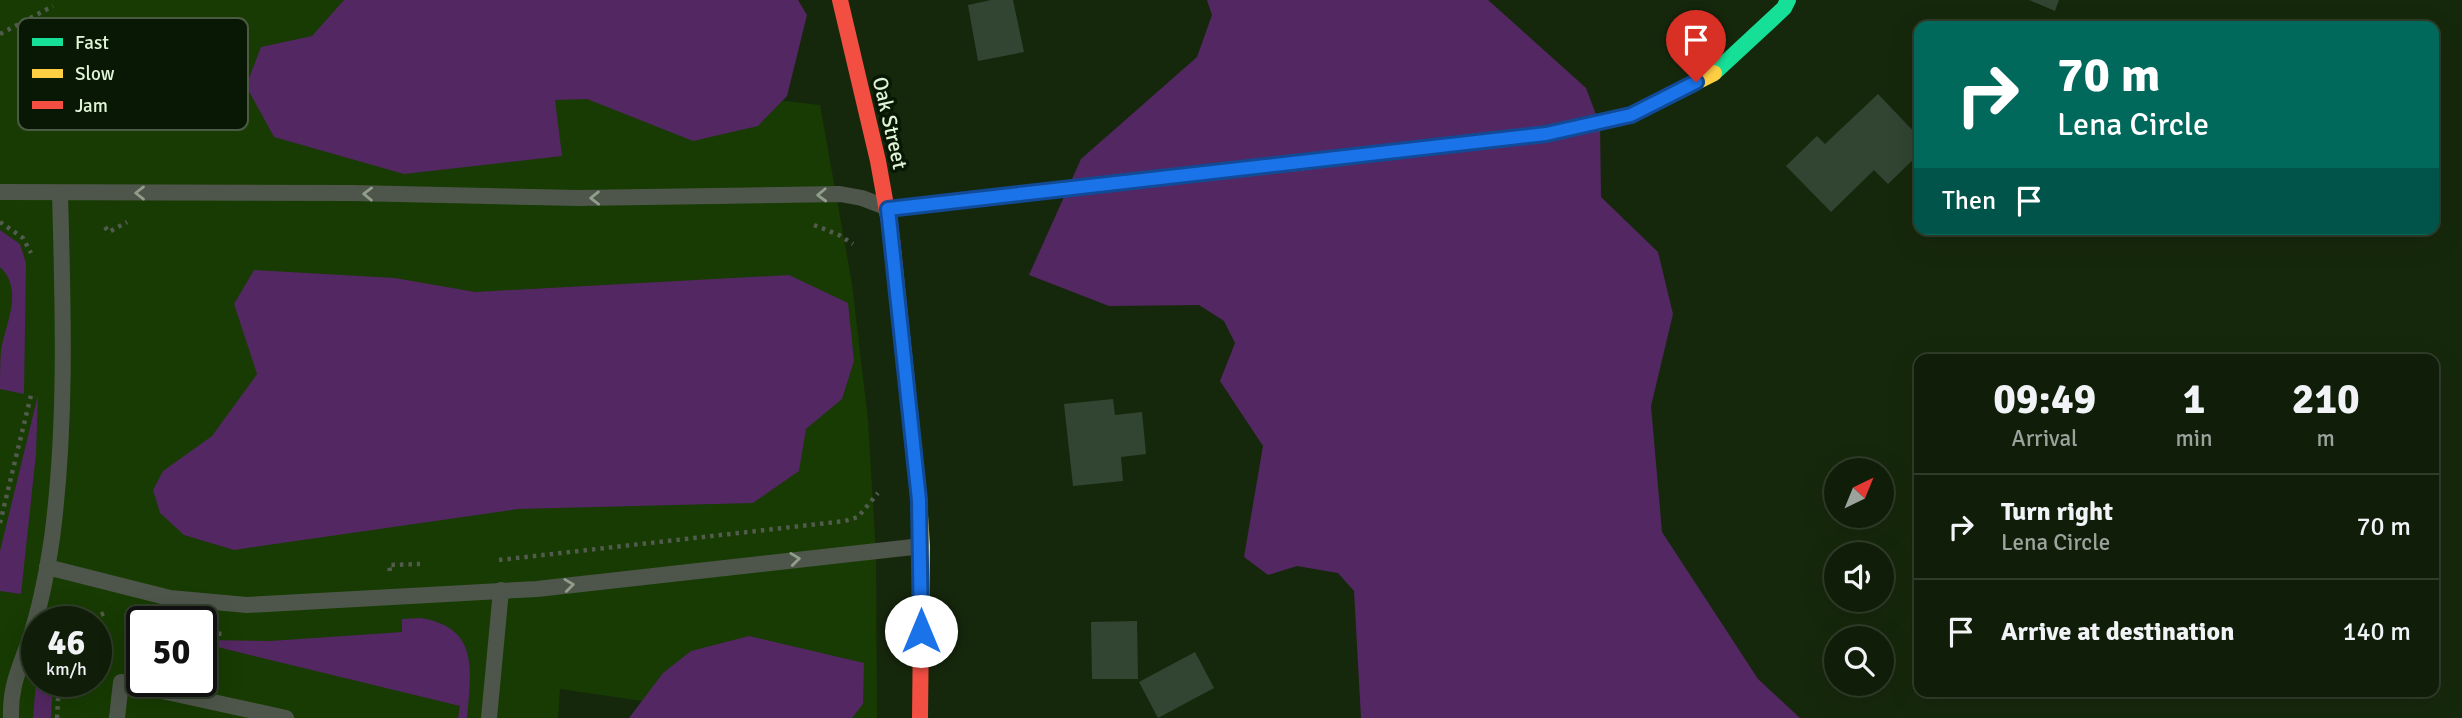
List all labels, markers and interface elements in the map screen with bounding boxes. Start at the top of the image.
pin [1666,10,1726,82]
legend [18,18,248,130]
icon: arrive [1677,21,1715,59]
text: Fast [75,31,109,55]
text: 70 m [2057,45,2160,105]
icon: right [1942,49,2033,140]
text: Slow [75,62,115,86]
street label: Oak Street [867,74,913,172]
text: Jam [75,94,108,118]
text: Lena Circle [2057,105,2209,144]
icon: arrive [2010,182,2048,220]
one-way arrow [134,185,145,201]
text: Then [1942,185,1996,217]
one-way arrow [362,186,372,202]
one-way arrow [817,187,828,202]
one-way arrow [589,190,600,206]
text: 09:49 [1993,374,2096,425]
text: 1 [2183,374,2205,425]
text: 210 [2292,374,2360,425]
text: Arrival [2012,424,2078,453]
text: min [2175,424,2213,453]
text: m [2317,424,2335,453]
north arrow [1824,458,1894,528]
map controls [1824,458,1894,696]
text: Turn right [2001,496,2113,528]
icon: right [1942,508,1980,546]
text: 70 m [2356,511,2411,543]
text: Lena Circle [2001,528,2110,557]
button: sound [1824,542,1894,612]
one-way arrow [790,552,801,567]
one-way arrow [564,578,575,593]
position arrow [884,594,958,668]
speed limit sign: 50 [126,606,217,697]
icon: arrive [1942,613,1980,651]
text: Arrive at destination [2001,616,2234,648]
text: 140 m [2342,616,2411,648]
text: 46 [48,621,85,664]
button: search [1824,626,1894,696]
text: km/h [46,658,87,680]

